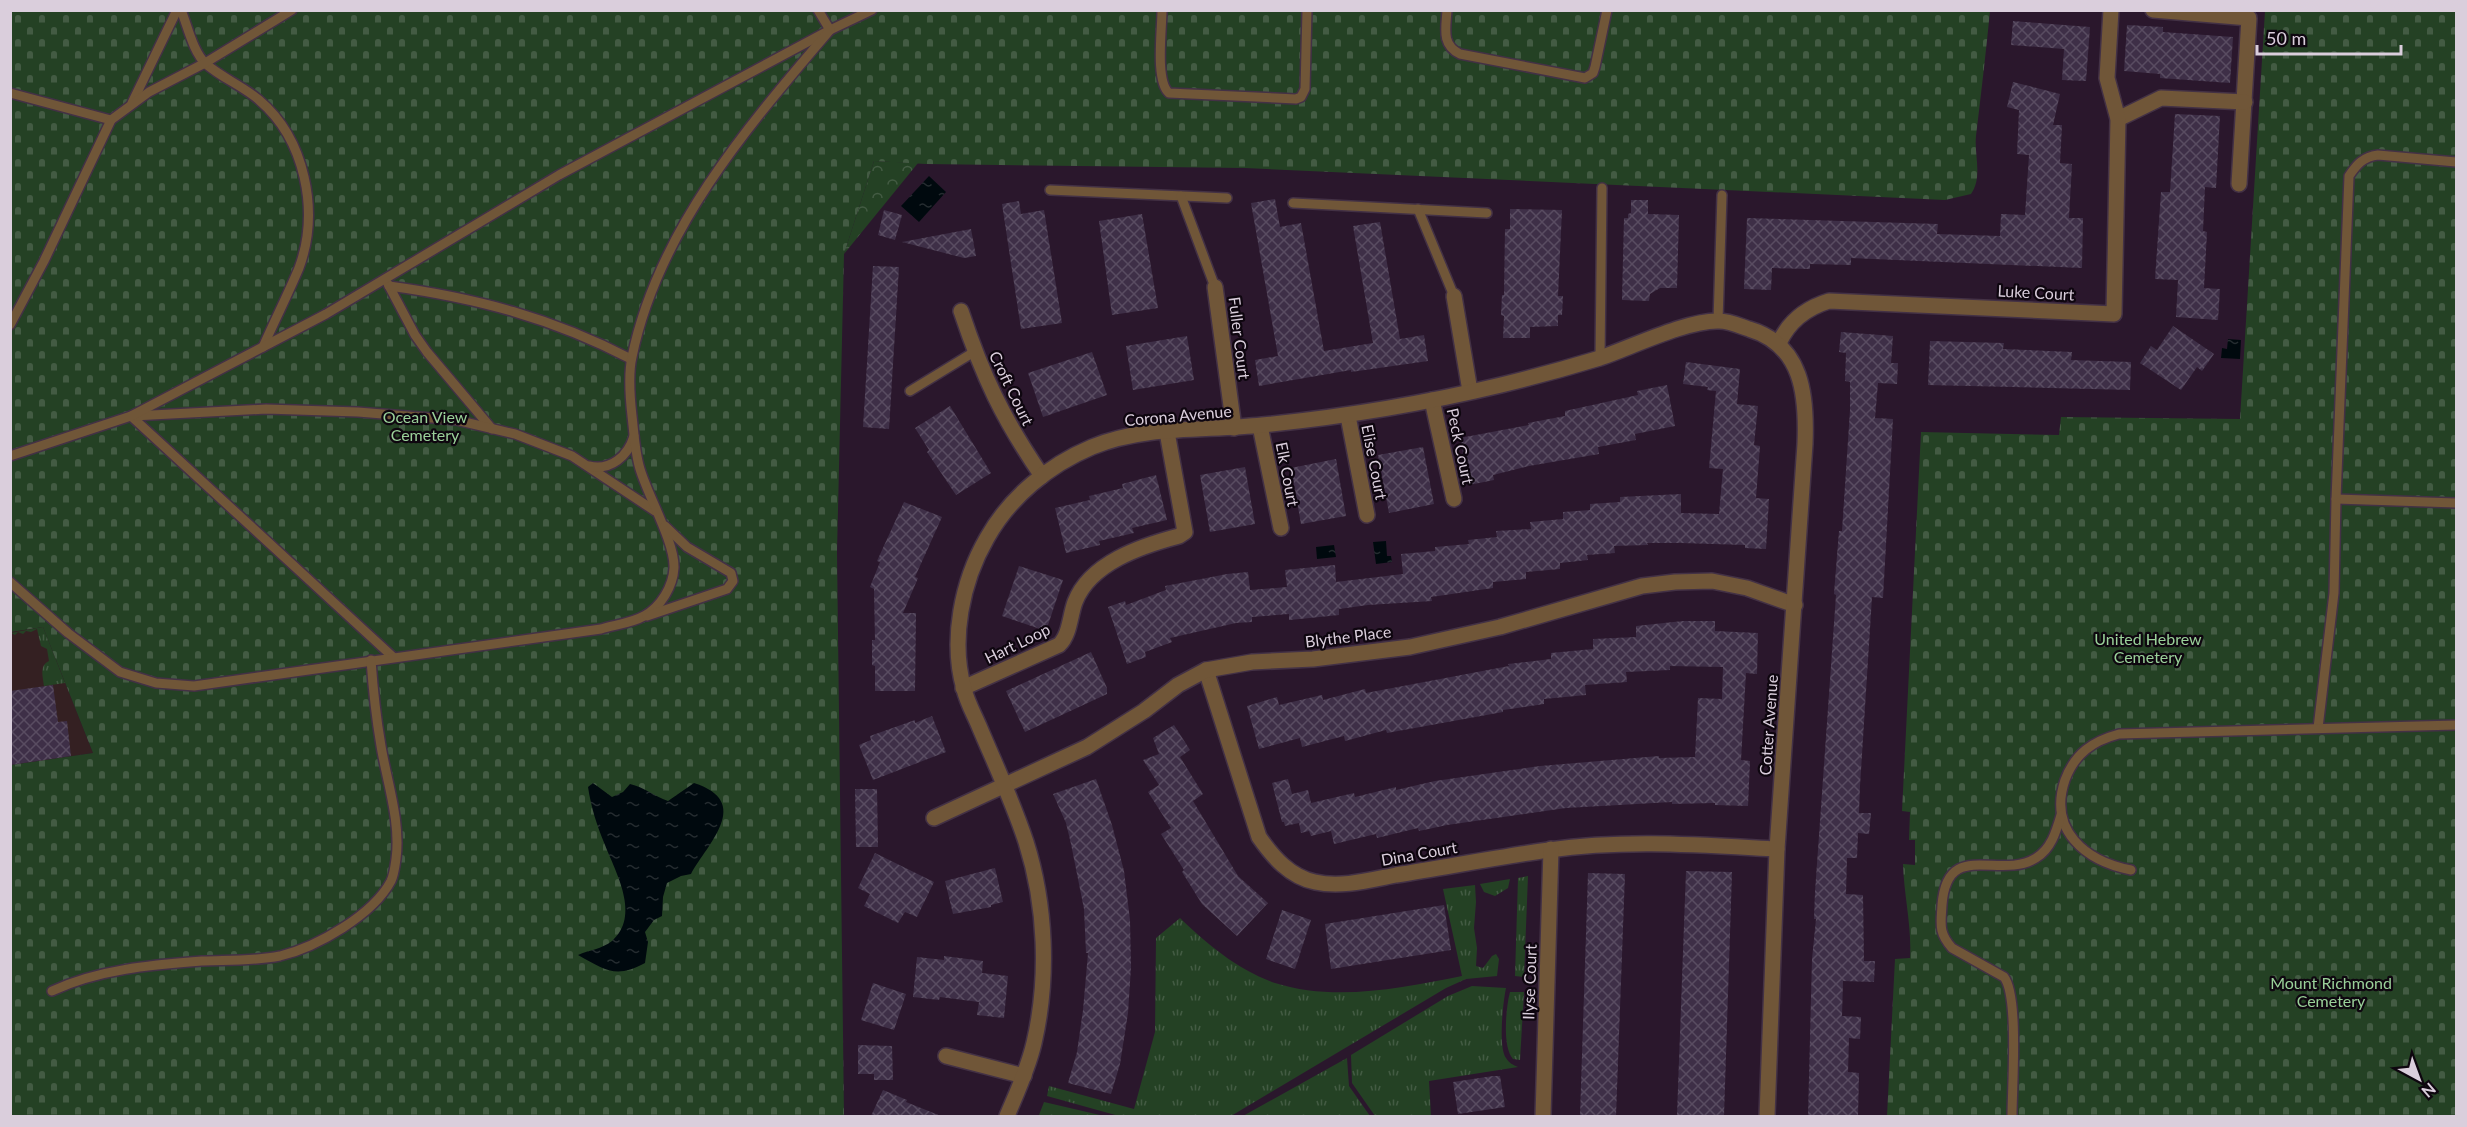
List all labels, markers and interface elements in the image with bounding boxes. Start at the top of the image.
scale bar [2257,18,2401,56]
text: 50 m [2266,27,2306,49]
street label: Luke Court [1997,280,2075,304]
street label: Fuller Court [1226,296,1255,381]
street label: Croft Court [986,348,1038,428]
street label: Corona Avenue [1124,401,1232,429]
street label: Peck Court [1444,406,1478,486]
park label: Ocean View Cemetery [383,407,468,444]
street label: Elise Court [1358,423,1392,502]
street label: Elk Court [1272,440,1304,508]
street label: Hart Loop [981,619,1053,667]
street label: Blythe Place [1304,621,1392,651]
park label: United Hebrew Cemetery [2094,629,2202,666]
street label: Cotter Avenue [1755,674,1781,776]
street label: Dina Court [1379,837,1459,869]
street label: Ilyse Court [1518,944,1540,1020]
park label: Mount Richmond Cemetery [2270,973,2392,1010]
north arrow [2389,1049,2449,1109]
text: N [2418,1079,2440,1102]

